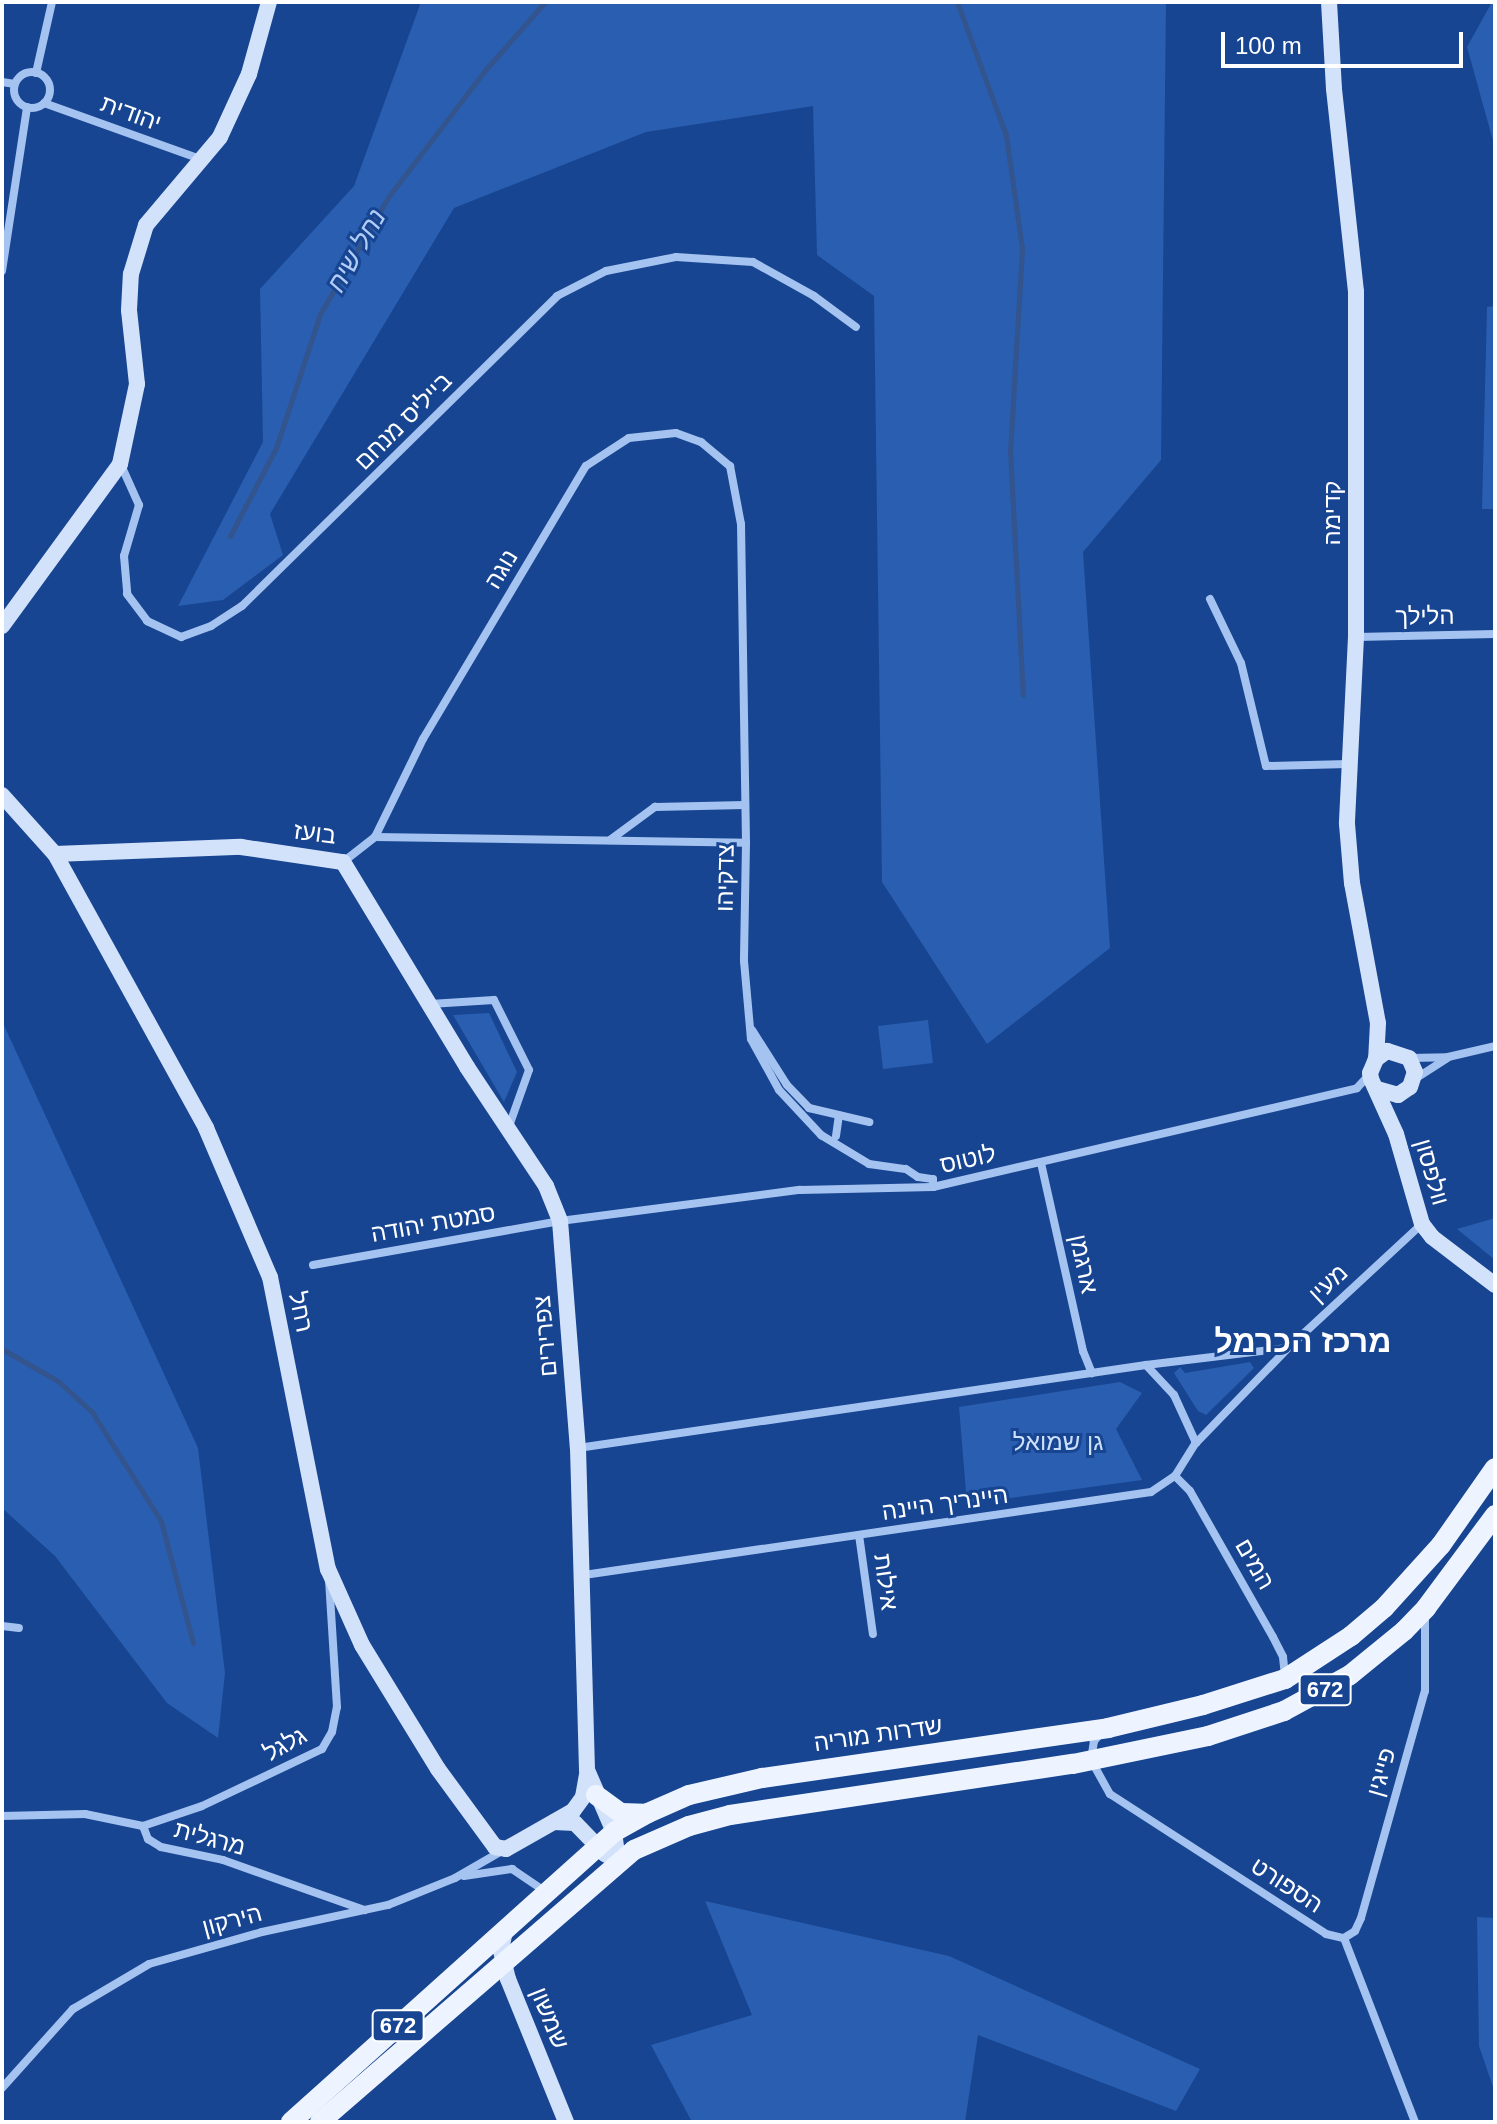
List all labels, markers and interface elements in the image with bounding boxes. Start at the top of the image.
scale bar [1225,16,1467,66]
text: 100 m [1235,32,1302,59]
street label: יהודית [97,89,165,137]
water label: נחל שיח [321,204,393,298]
street label: בייליס מנחם [348,366,458,476]
street label: קדימה [1318,481,1346,545]
street label: נוגה [478,544,524,594]
street label: הלילך [1395,601,1455,631]
street label: בועז [292,816,338,850]
street label: צדקיהו [710,844,740,912]
street label: וולפסון [1409,1136,1455,1208]
street label: לוטוס [937,1139,999,1179]
street label: סמטת יהודה [369,1198,497,1248]
street label: ארגמן [1064,1232,1104,1296]
street label: מעין [1303,1258,1353,1308]
street label: רחל [283,1289,319,1335]
street label: צפרירים [527,1294,563,1378]
district label: מרכז הכרמל [1214,1322,1392,1360]
park label: גן שמואל [1013,1428,1103,1456]
street label: היינריך היינה [880,1480,1010,1526]
street label: המים [1229,1534,1281,1594]
street label: אילות [868,1552,904,1612]
road number: 672 [1297,1672,1353,1708]
street label: שדרות מוריה [812,1711,944,1757]
street label: גלגל [259,1721,311,1767]
street label: פייגין [1360,1744,1402,1800]
street label: מרגלית [171,1815,249,1861]
street label: הספורט [1246,1851,1328,1919]
street label: הירקון [199,1898,265,1942]
street label: שמשון [525,1983,575,2053]
road number: 672 [370,2008,426,2044]

